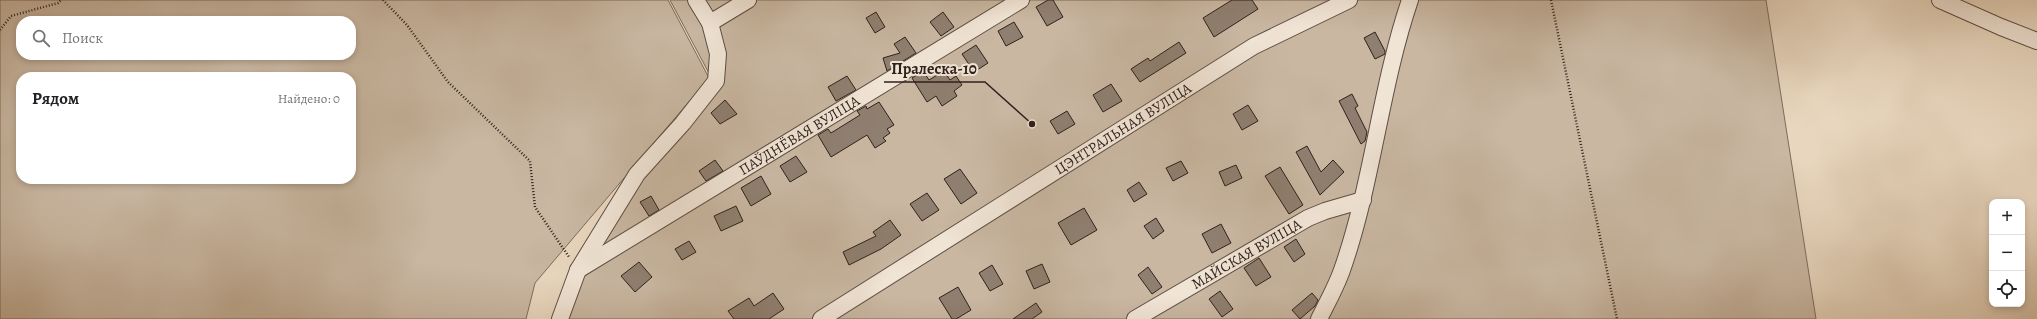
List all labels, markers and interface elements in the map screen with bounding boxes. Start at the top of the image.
search box [16,16,356,60]
icon: search [30,27,52,49]
text: Поиск [62,28,103,48]
callout: Пралеска-10 [884,54,985,82]
text: Пралеска-10 [891,58,977,80]
street label: ЦЭНТРАЛЬНАЯ ВУЛІЦА [1051,78,1195,179]
text: Рядом [32,87,79,110]
text: Найдено: 0 [278,90,340,107]
street label: ПАЎДНЁВАЯ ВУЛІЦА [735,91,864,180]
map controls [1989,199,2025,307]
button: + [1989,199,2025,235]
street label: МАЙСКАЯ ВУЛІЦА [1188,214,1305,294]
button: − [1989,235,2025,271]
button: locate [1989,271,2025,307]

